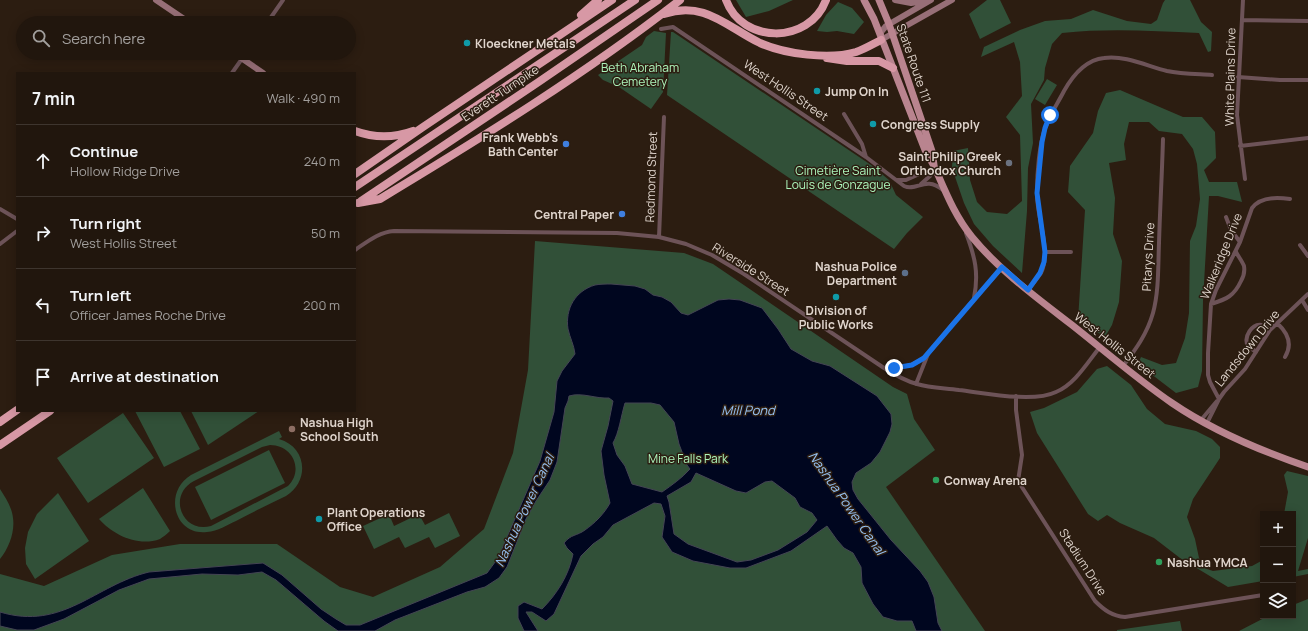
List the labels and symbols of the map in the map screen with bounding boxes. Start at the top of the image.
street label: State Route 111 [893,21,935,105]
street label: White Plains Drive [1221,28,1239,126]
place label: Kloeckner Metals [475,35,576,52]
marker: Kloeckner Metals [462,38,472,48]
street label: West Hollis Street [740,55,832,125]
park label: Beth Abraham Cemetery [601,59,679,90]
street label: Everett Turnpike [458,61,542,125]
place label: Jump On In [825,83,889,100]
marker: Jump On In [812,86,822,96]
route start [1041,106,1059,124]
place label: Congress Supply [881,116,980,133]
marker: Congress Supply [868,119,878,129]
place label: Frank Webb's Bath Center [482,129,558,160]
street label: Redmond Street [641,131,661,223]
marker: Frank Webb's Bath Center [561,139,571,149]
place label: Saint Philip Greek Orthodox Church [898,148,1002,179]
marker: Saint Philip Greek Orthodox Church [1004,158,1014,168]
park label: Cimetière Saint Louis de Gonzague [786,162,890,193]
place label: Central Paper [534,206,614,223]
marker: Central Paper [617,209,627,219]
street label: Walkeridge Drive [1196,210,1246,302]
street label: Pitarys Drive [1138,222,1158,292]
street label: Riverside Street [709,238,793,300]
place label: Nashua Police Department [815,258,897,289]
marker: Nashua Police Department [900,268,910,278]
marker: Division of Public Works [831,292,841,302]
place label: Division of Public Works [799,302,874,333]
street label: Landsdown Drive [1211,306,1283,390]
street label: West Hollis Street [1071,308,1159,382]
route end [885,359,903,377]
water label: Mill Pond [721,401,777,419]
place label: Nashua High School South [300,414,378,445]
marker: Nashua High School South [287,424,297,434]
water label: Nashua Power Canal [804,448,891,560]
water label: Nashua Power Canal [490,449,559,569]
park label: Mine Falls Park [648,450,729,467]
place label: Conway Arena [944,472,1027,489]
marker: Conway Arena [931,475,941,485]
place label: Plant Operations Office [327,504,426,535]
marker: Plant Operations Office [314,514,324,524]
street label: Stadium Drive [1055,525,1111,599]
place label: Nashua YMCA [1167,554,1248,571]
marker: Nashua YMCA [1154,557,1164,567]

